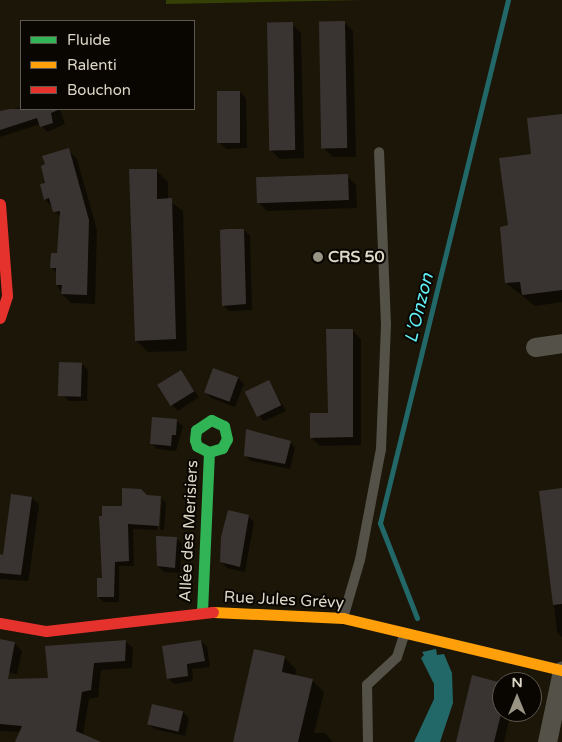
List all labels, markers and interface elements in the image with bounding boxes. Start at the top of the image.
legend [20,20,195,110]
text: Fluide [67,31,111,49]
text: Ralenti [67,56,117,74]
text: Bouchon [67,81,131,99]
place label: CRS 50 [328,247,385,267]
marker: CRS 50 [312,251,324,263]
water label: L'Onzon [400,271,438,345]
street label: Allée des Merisiers [176,460,202,602]
street label: Rue Jules Grévy [223,587,345,613]
north arrow [492,672,542,722]
text: N [511,674,523,691]

